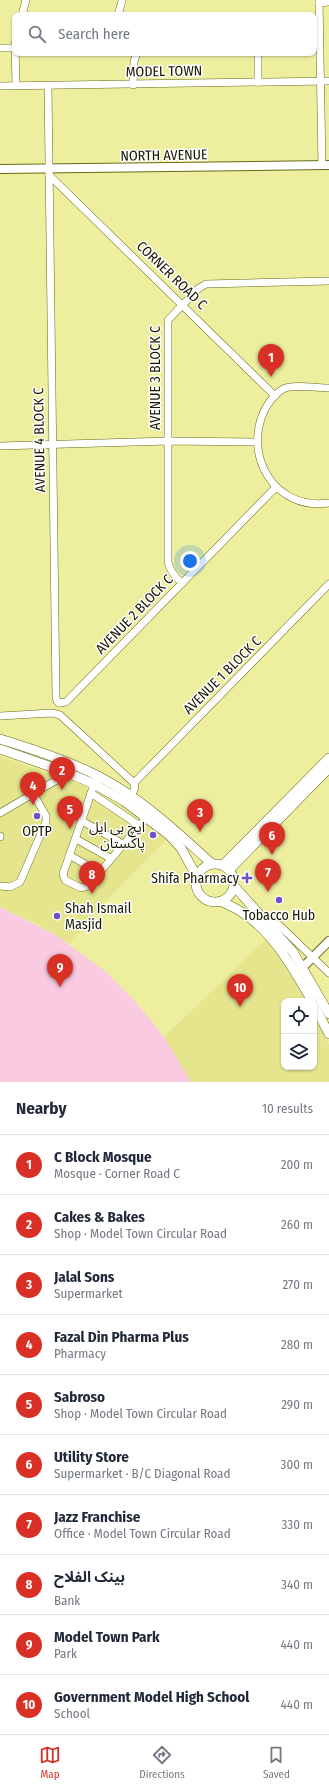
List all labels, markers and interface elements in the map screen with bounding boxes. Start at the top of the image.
search box [12,12,317,56]
icon: search [26,23,48,45]
text: Search here [58,25,130,43]
street label: MODEL TOWN [126,62,202,81]
street label: NORTH AVENUE [120,146,208,165]
street label: CORNER ROAD C [133,238,210,313]
street label: AVENUE 3 BLOCK C [147,326,164,430]
pin: 1 [258,344,284,377]
street label: AVENUE 4 BLOCK C [30,388,49,492]
your location [180,551,200,571]
street label: AVENUE 2 BLOCK C [92,571,177,658]
street label: AVENUE 1 BLOCK C [180,633,265,718]
pin: 2 [49,757,75,790]
pin: 4 [20,772,46,805]
pin: 5 [57,796,83,829]
pin: 3 [187,799,213,832]
marker: OPTP [32,811,42,821]
place label: ایچ بی ایل پاکستان [89,819,145,853]
pin: 6 [259,822,285,855]
place label: OPTP [22,823,52,840]
marker: ایچ بی ایل پاکستان [148,830,158,840]
pin: 7 [255,859,281,892]
pin: 8 [79,861,105,894]
place label: Shifa Pharmacy [151,870,240,887]
marker: Shifa Pharmacy [242,873,252,883]
marker: Tobacco Hub [274,895,284,905]
place label: Shah Ismail Masjid [65,900,132,933]
place label: Tobacco Hub [243,907,315,924]
marker: Shah Ismail Masjid [52,911,62,921]
pin: 9 [47,954,73,987]
pin: 10 [227,974,253,1007]
map controls [281,998,317,1070]
button: locate [281,998,317,1034]
button: layers [281,1034,317,1070]
text: Nearby [16,1098,67,1119]
text: 10 results [262,1101,313,1116]
text: C Block Mosque [54,1148,152,1166]
text: 1 [26,1157,32,1172]
text: 200 m [281,1157,313,1172]
text: Mosque · Corner Road C [54,1166,180,1181]
text: Cakes & Bakes [54,1208,145,1226]
text: 2 [26,1217,32,1232]
text: 260 m [281,1217,313,1232]
text: Shop · Model Town Circular Road [54,1226,227,1241]
text: Jalal Sons [54,1268,114,1286]
text: 3 [26,1277,32,1292]
text: 270 m [282,1277,313,1292]
text: Supermarket [54,1286,123,1301]
text: Fazal Din Pharma Plus [54,1328,189,1346]
text: 4 [26,1337,32,1352]
text: 280 m [281,1337,313,1352]
text: Pharmacy [54,1346,106,1361]
text: Sabroso [54,1388,105,1406]
text: 5 [26,1397,32,1412]
text: 290 m [281,1397,313,1412]
text: Shop · Model Town Circular Road [54,1406,227,1421]
text: Utility Store [54,1448,129,1466]
text: 6 [26,1457,32,1472]
text: 300 m [281,1457,313,1472]
text: Supermarket · B/C Diagonal Road [54,1466,230,1481]
text: Jazz Franchise [54,1508,140,1526]
text: 7 [26,1517,32,1532]
text: 330 m [281,1517,313,1532]
text: Office · Model Town Circular Road [54,1526,231,1541]
text: بینک الفلاح [54,1568,125,1586]
text: 8 [26,1577,32,1592]
text: 340 m [281,1577,313,1592]
text: Bank [54,1593,80,1608]
text: Model Town Park [54,1628,160,1646]
text: 9 [26,1637,32,1652]
text: 440 m [281,1637,313,1652]
text: Park [54,1646,77,1661]
text: Government Model High School [54,1688,249,1706]
text: 10 [23,1697,35,1712]
text: 440 m [281,1697,313,1712]
text: School [54,1706,90,1721]
tab: Map [39,1744,61,1781]
tab: Directions [139,1744,185,1781]
tab: Saved [263,1744,290,1781]

